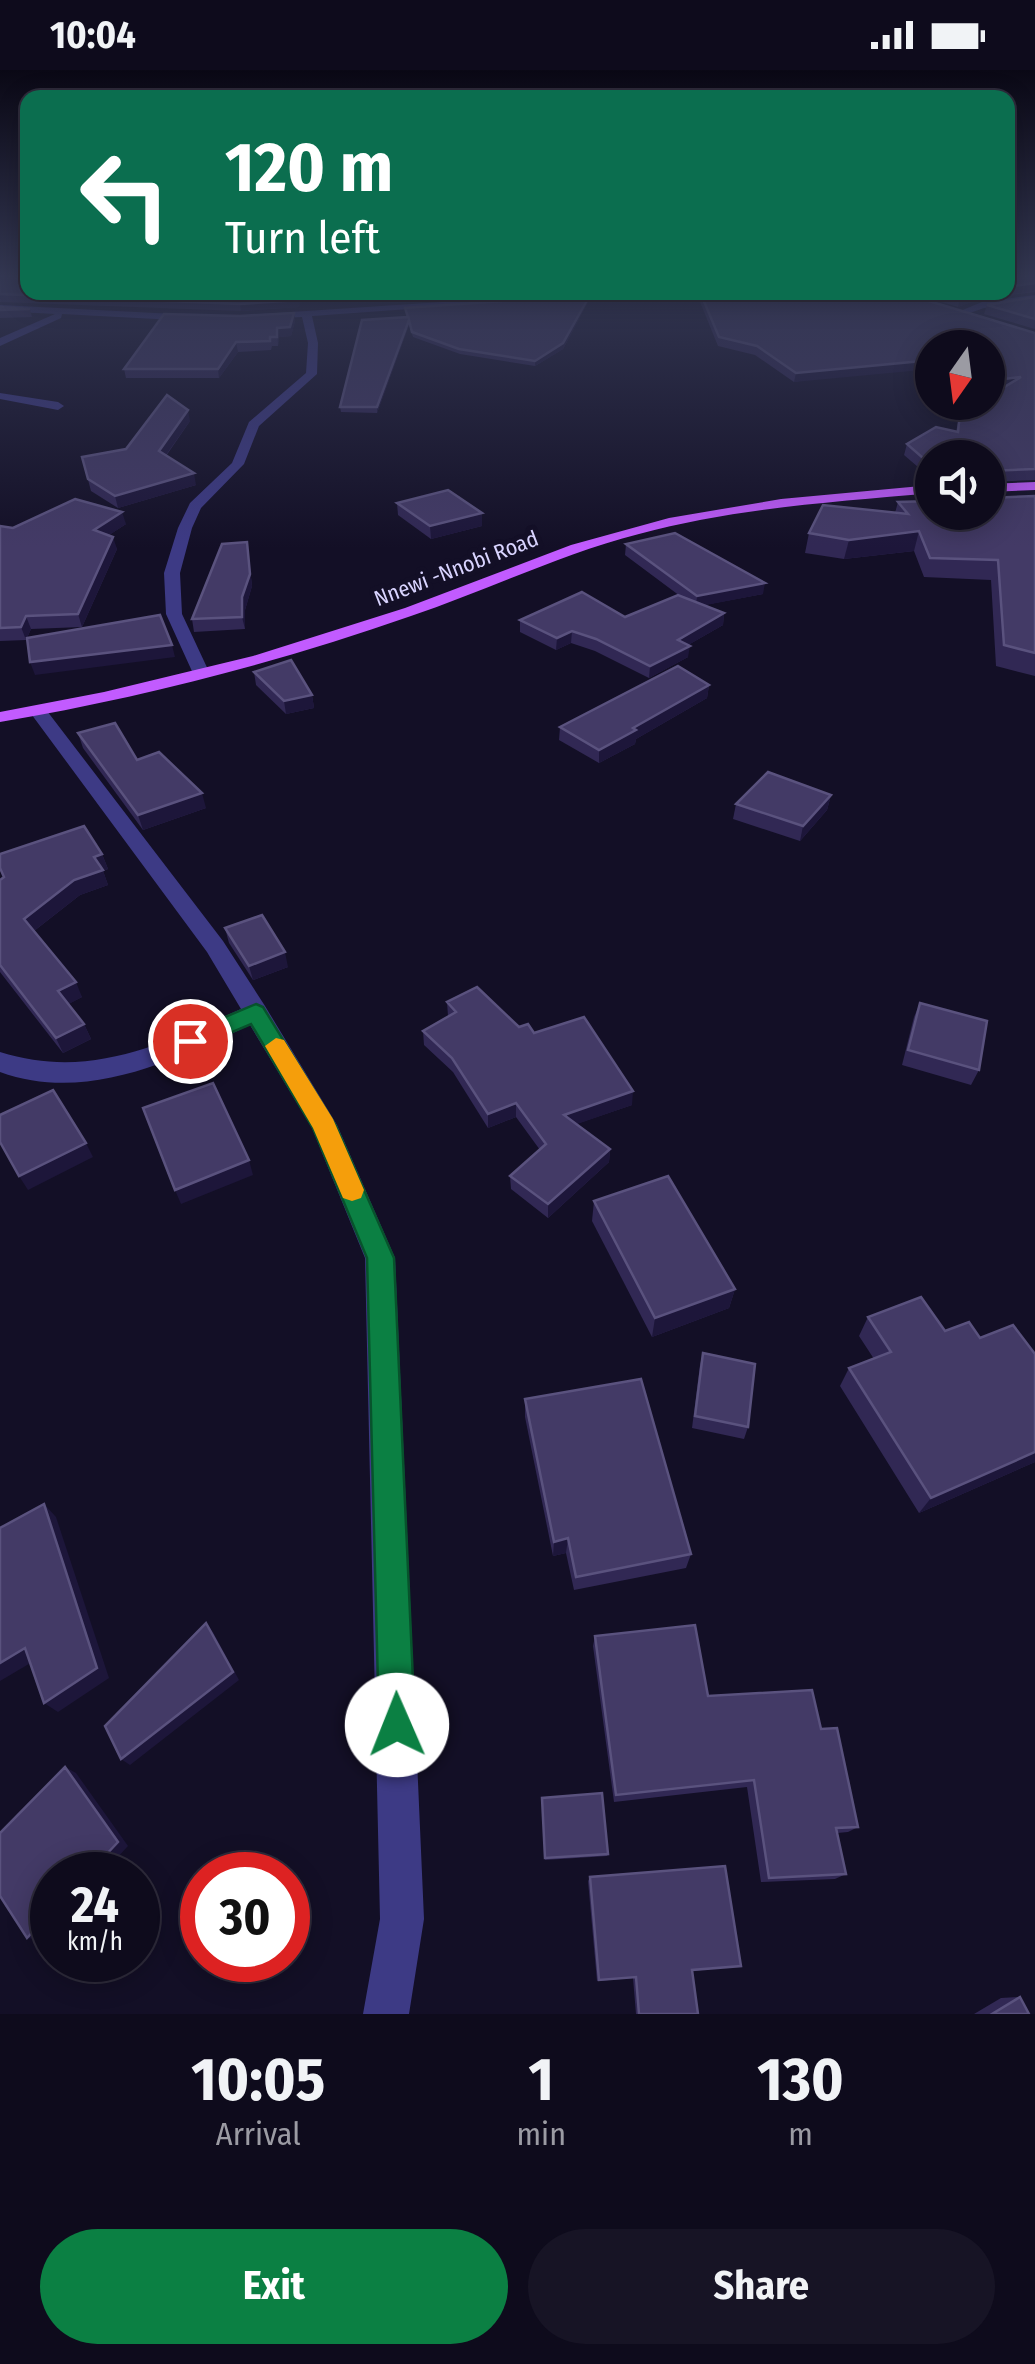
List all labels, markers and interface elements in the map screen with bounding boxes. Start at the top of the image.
text: 10:04 [50,12,136,58]
text: 120 m [225,126,393,210]
icon: left [60,130,190,260]
text: Turn left [225,211,380,265]
north arrow [915,330,1005,420]
map controls [915,330,1005,530]
button: sound [915,440,1005,530]
street label: Nnewi -Nnobi Road [370,525,542,612]
pin [148,999,233,1084]
icon: arrive [163,1014,218,1069]
position arrow [345,1673,449,1777]
speed limit sign: 30 [180,1852,310,1982]
text: 24 [71,1875,119,1935]
text: km/h [67,1927,123,1957]
text: 10:05 [191,2044,325,2116]
text: 1 [529,2044,554,2116]
text: 130 [757,2044,844,2116]
text: Arrival [216,2115,301,2153]
text: min [517,2115,566,2153]
text: m [788,2115,813,2153]
button: Exit [40,2229,508,2344]
button: Share [528,2229,995,2344]

